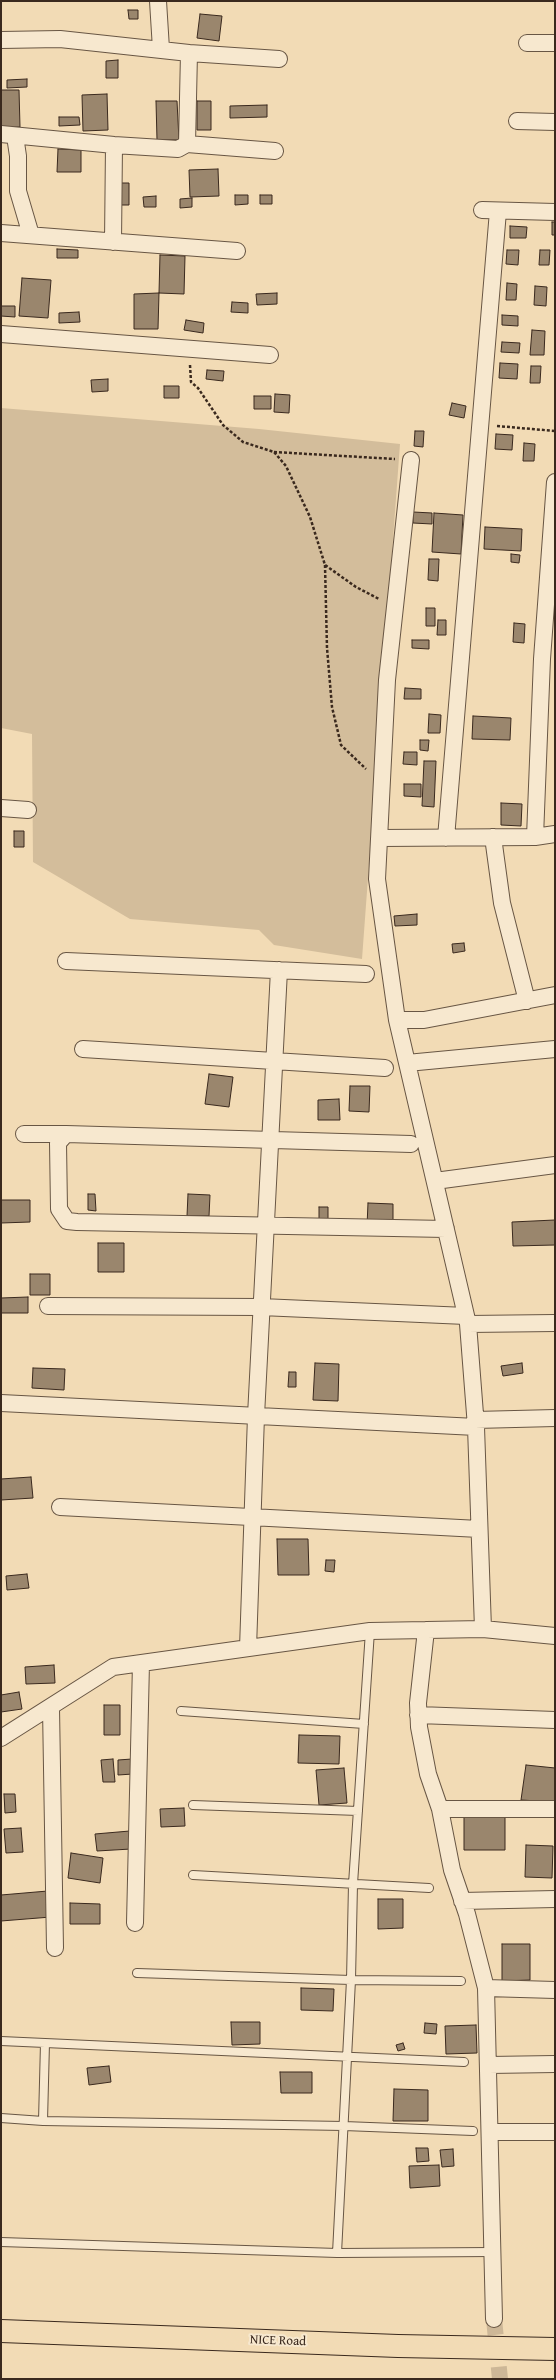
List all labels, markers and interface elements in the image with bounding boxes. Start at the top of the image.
street label: NICE Road [250,2332,306,2350]

